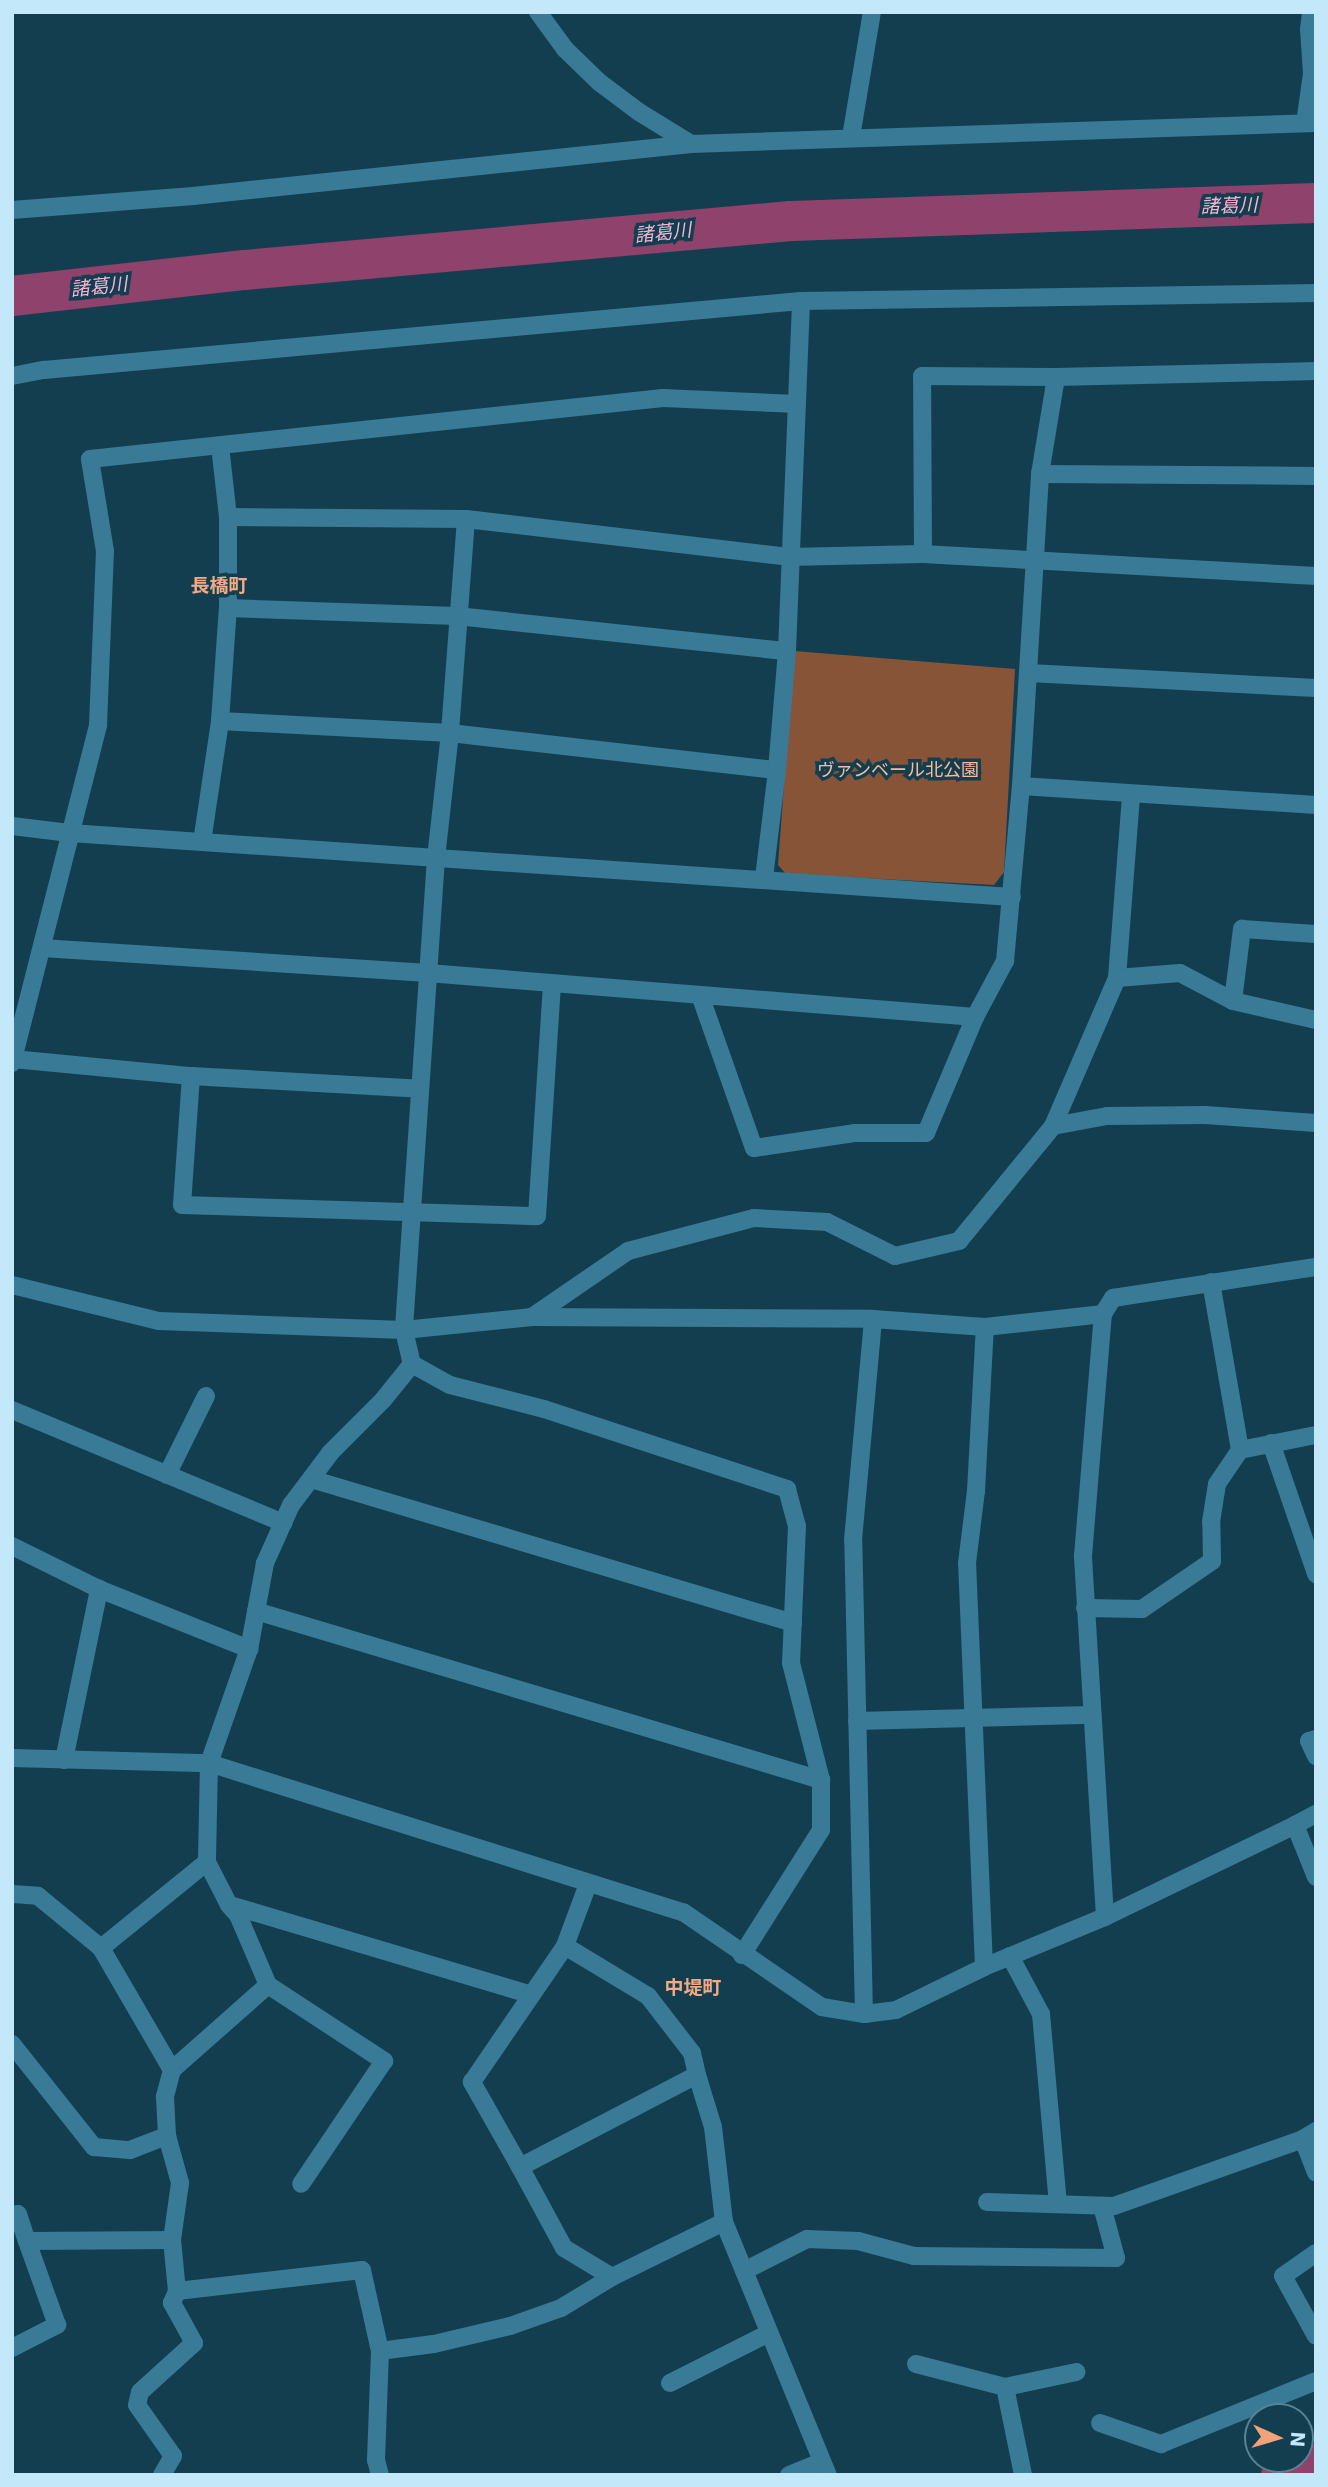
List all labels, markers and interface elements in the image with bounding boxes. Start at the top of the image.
water label: 諸葛川 [1200,194,1258,218]
water label: 諸葛川 [633,219,693,247]
water label: 諸葛川 [69,273,129,301]
district label: 長橋町 [191,575,247,597]
park label: ヴァンベール北公園 [817,759,979,781]
district label: 中堤町 [665,1977,721,1999]
north arrow [1244,2403,1314,2473]
text: N [1286,2431,1309,2448]

